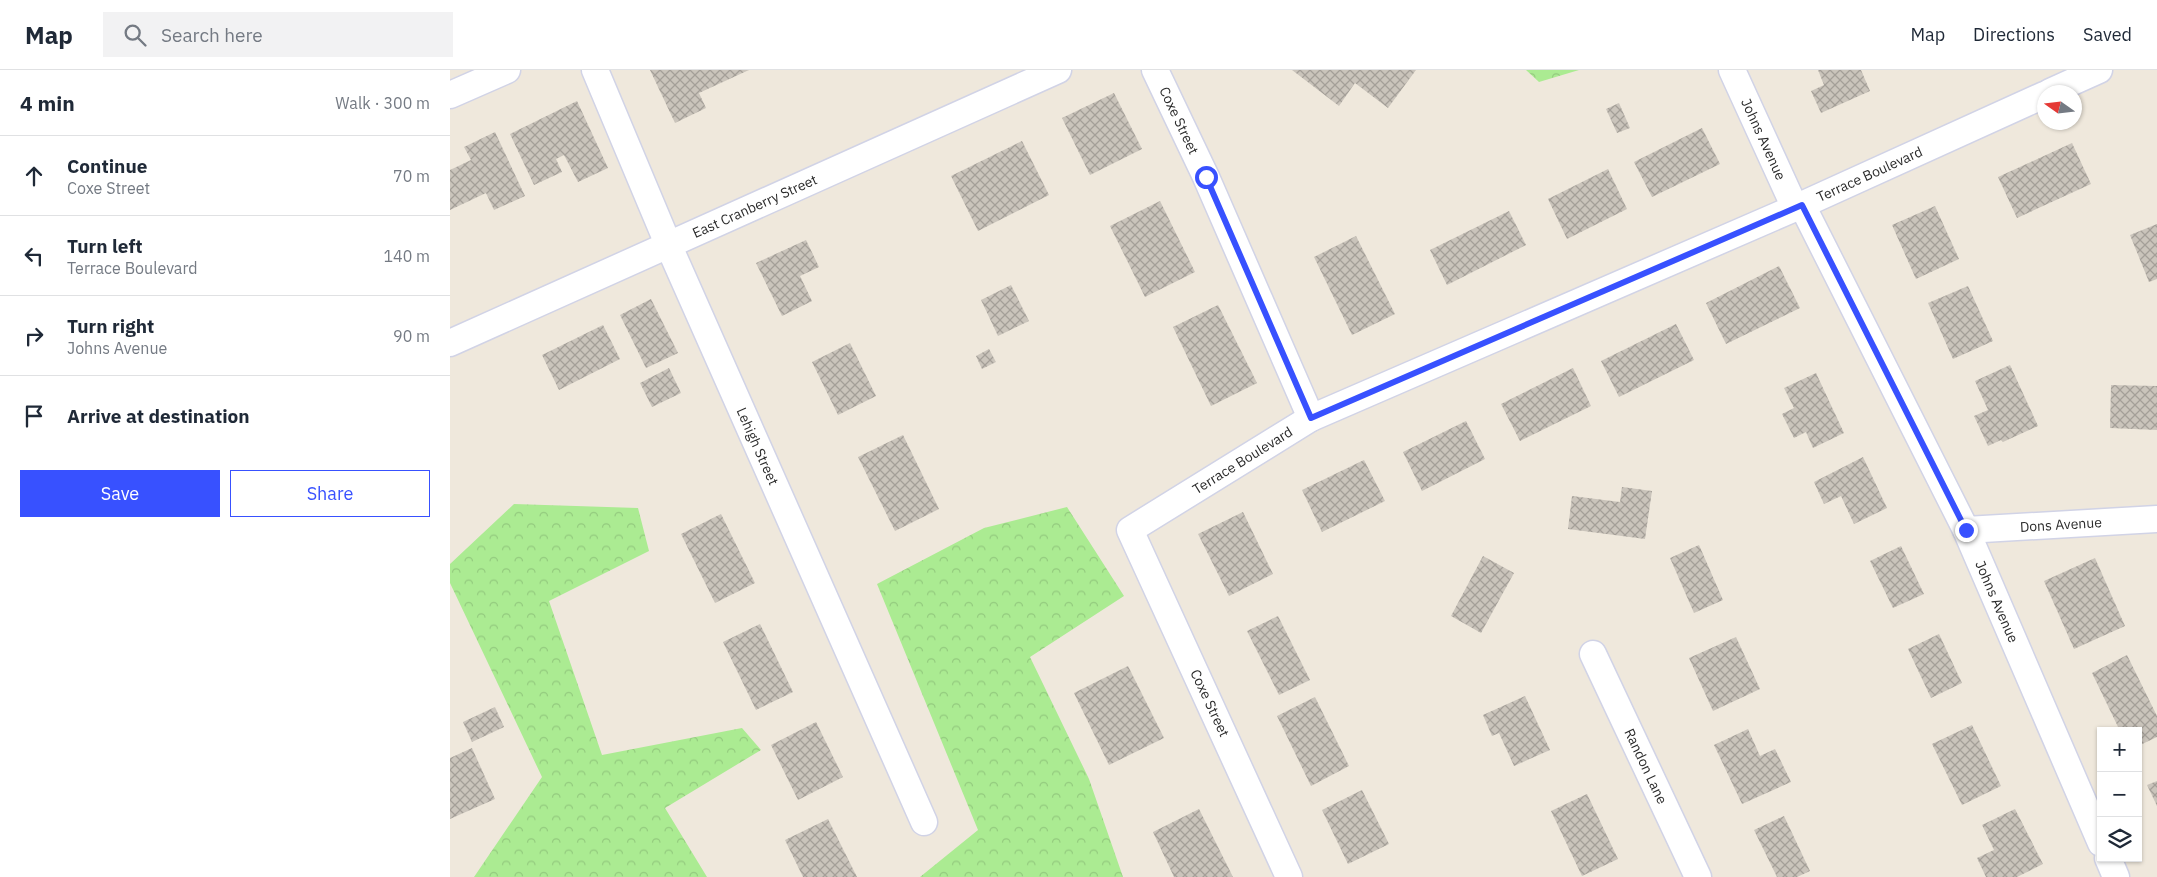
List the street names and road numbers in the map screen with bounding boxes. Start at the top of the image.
street label: Coxe Street [1155,84,1203,157]
street label: Johns Avenue [1737,95,1790,183]
street label: Terrace Boulevard [1814,142,1925,206]
street label: East Cranberry Street [690,170,820,242]
street label: Lehigh Street [733,405,783,488]
street label: Terrace Boulevard [1189,423,1296,498]
street label: Dons Avenue [2019,513,2103,536]
street label: Johns Avenue [1971,558,2023,646]
street label: Coxe Street [1186,666,1234,740]
street label: Randon Lane [1620,725,1671,807]

